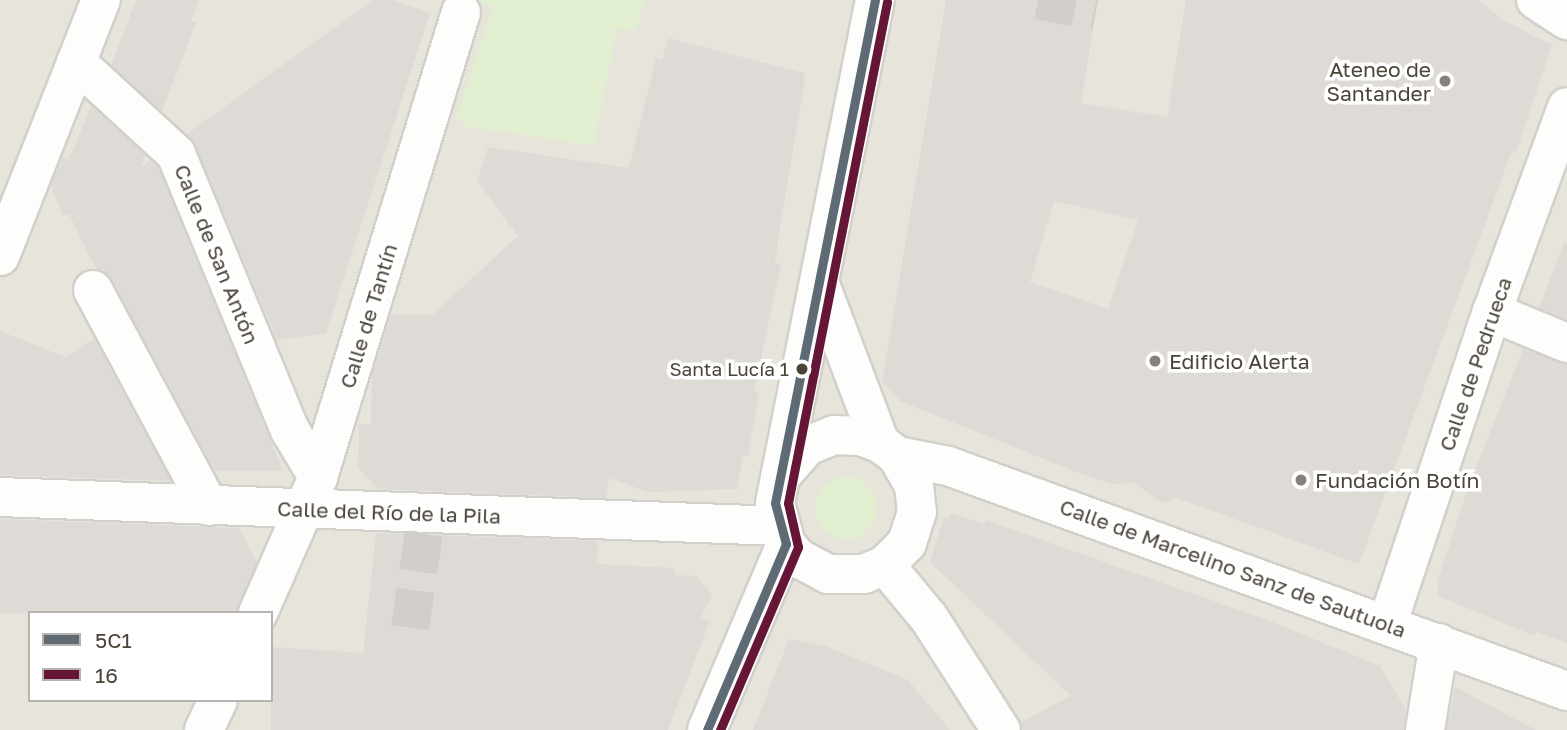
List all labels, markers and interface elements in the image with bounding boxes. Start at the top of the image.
place label: Ateneo de Santander [1327,56,1431,106]
marker: Ateneo de Santander [1437,73,1453,89]
street label: Calle de San Antón [169,161,265,347]
street label: Calle de Tantín [334,241,402,391]
street label: Calle de Pedrueca [1433,274,1517,454]
place label: Edificio Alerta [1169,348,1310,374]
marker: Edificio Alerta [1147,353,1163,369]
place label: Santa Lucía 1 [669,358,789,380]
marker: Santa Lucía 1 [795,362,809,376]
place label: Fundación Botín [1315,467,1479,493]
marker: Fundación Botín [1293,472,1309,488]
street label: Calle de Marcelino Sanz de Sautuola [1056,493,1410,643]
street label: Calle del Río de la Pila [277,496,501,528]
legend [28,611,273,702]
text: 5C1 [95,627,132,653]
text: 16 [95,662,118,688]

